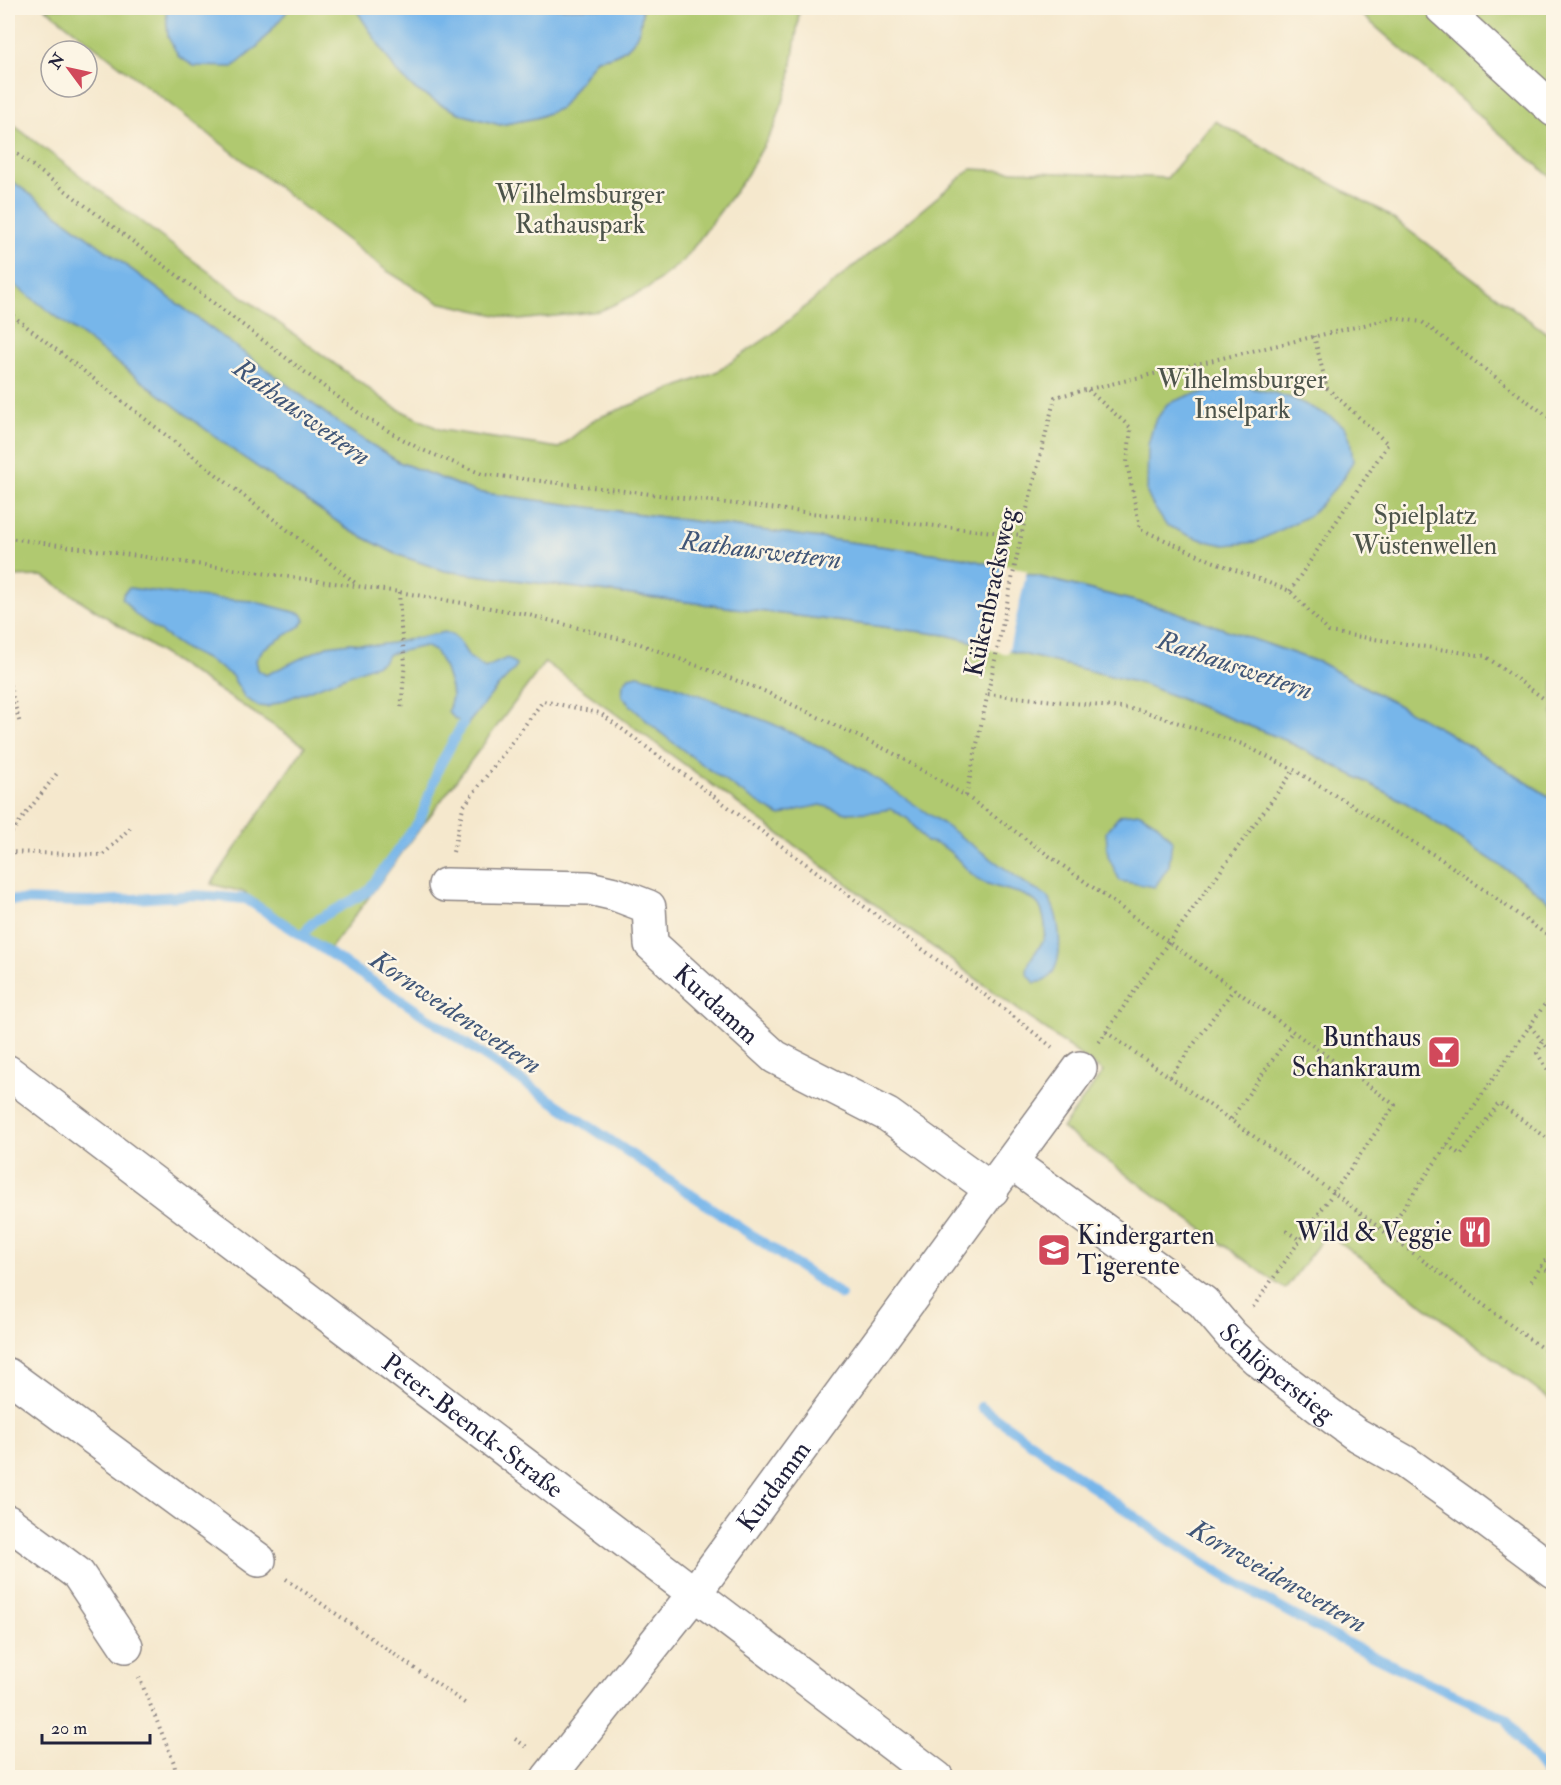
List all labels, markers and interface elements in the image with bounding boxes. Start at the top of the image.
north arrow [39,39,99,99]
text: N [44,49,70,74]
park label: Wilhelmsburger Rathauspark [494,179,665,242]
water label: Rathauswettern [226,351,377,473]
park label: Wilhelmsburger Inselpark [1156,364,1327,427]
park label: Spielplatz Wüstenwellen [1352,500,1497,562]
street label: Kükenbracksweg [957,504,1025,679]
water label: Rathauswettern [678,524,843,577]
water label: Rathauswettern [1152,623,1317,707]
water label: Kornweidenwettern [362,942,548,1082]
street label: Kurdamm [667,958,765,1052]
place label: Bunthaus Schankraum [1292,1022,1421,1084]
bar icon: Bunthaus Schankraum [1426,1034,1462,1070]
restaurant icon: Wild & Veggie [1457,1214,1493,1250]
place label: Wild & Veggie [1295,1217,1452,1249]
place label: Kindergarten Tigerente [1077,1220,1215,1282]
school or university icon: Kindergarten Tigerente [1036,1232,1072,1268]
street label: Schlöperstieg [1212,1317,1341,1430]
street label: Peter-Beenck-Straße [375,1347,570,1505]
street label: Kurdamm [730,1435,818,1538]
water label: Kornweidenwettern [1181,1511,1372,1641]
scale bar [42,1707,150,1745]
text: 20 m [51,1717,87,1740]

